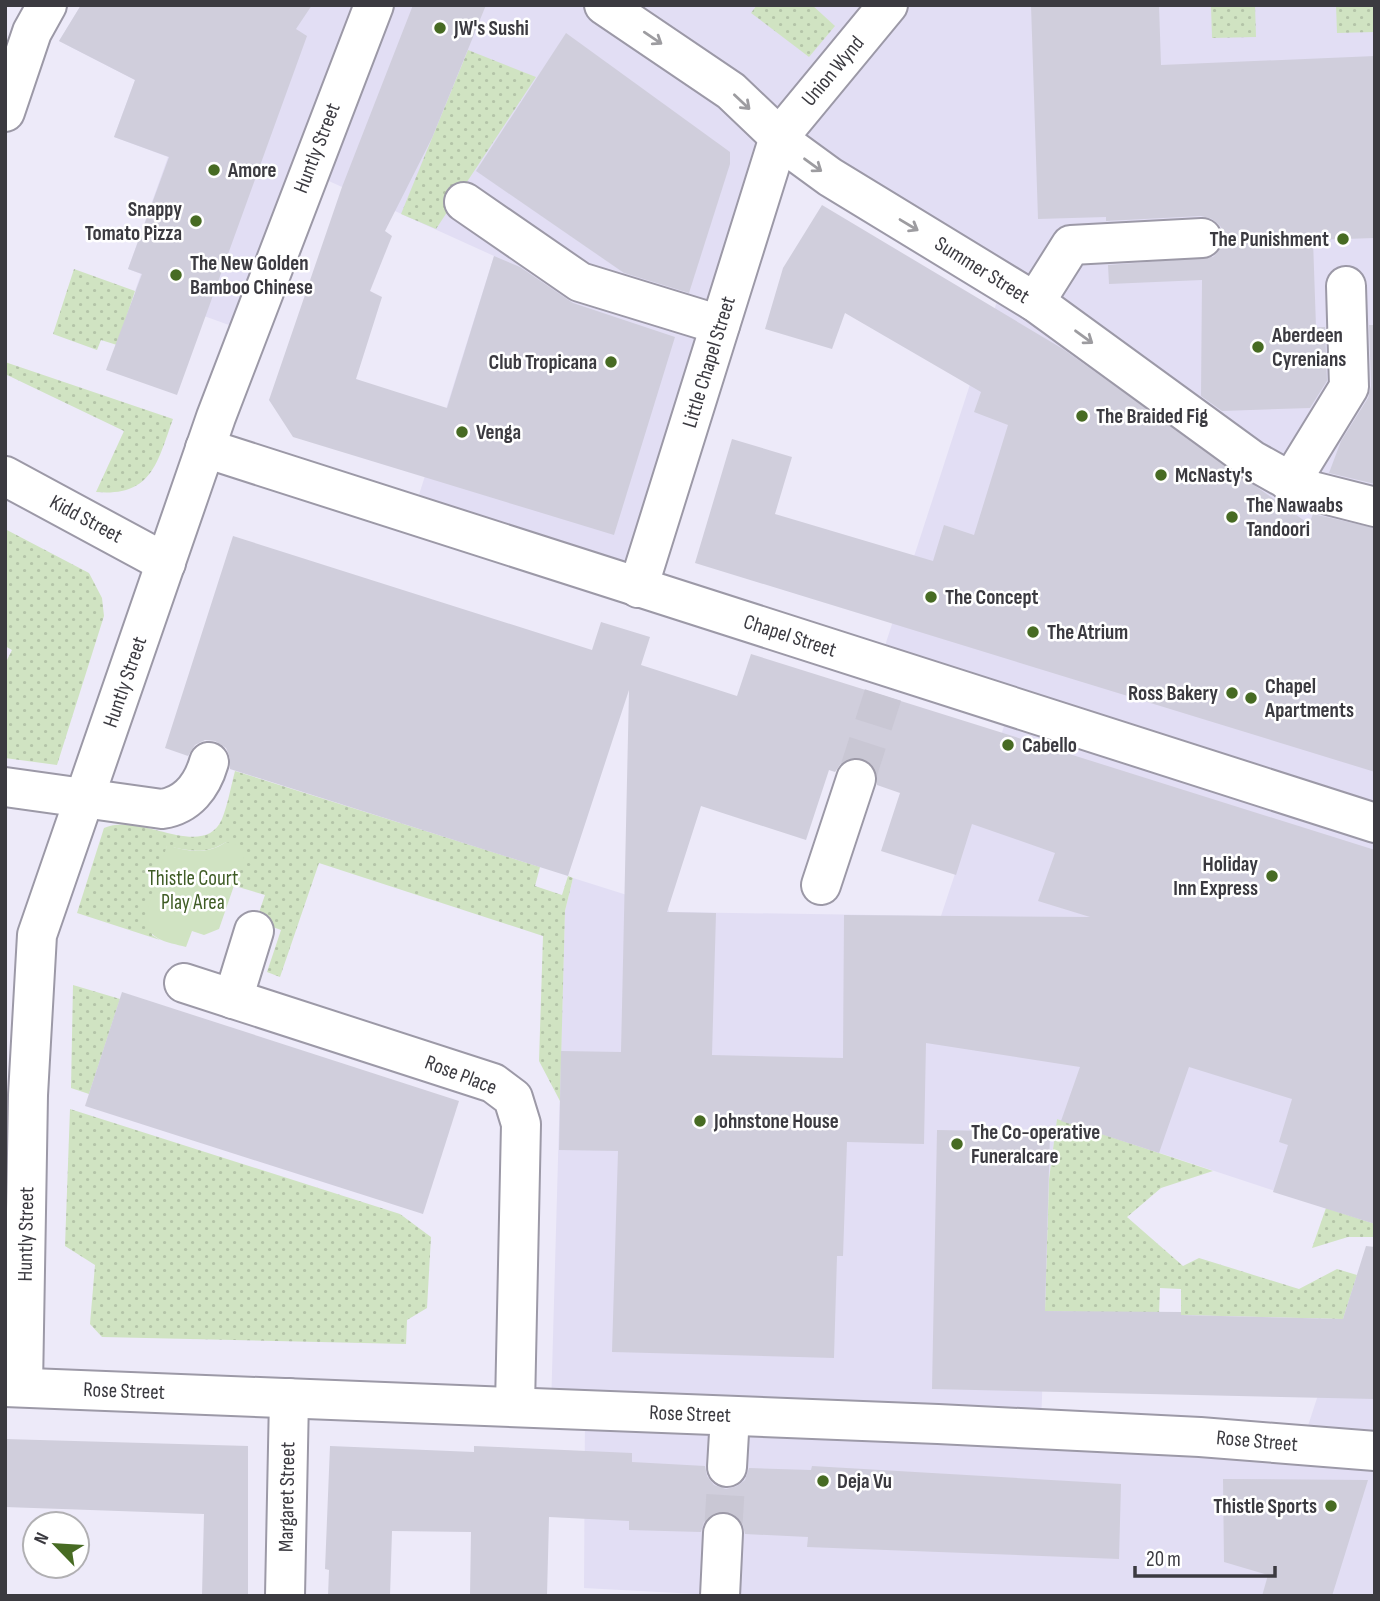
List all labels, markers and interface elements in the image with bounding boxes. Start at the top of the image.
place label: JW's Sushi [453,16,529,41]
marker: JW's Sushi [432,20,448,36]
one-way arrow [642,31,662,45]
street label: Union Wynd [797,31,869,111]
one-way arrow [733,93,750,110]
street label: Huntly Street [288,99,346,197]
place label: Amore [227,158,277,183]
one-way arrow [803,158,822,172]
marker: Amore [206,162,222,178]
place label: Snappy Tomato Pizza [85,197,182,246]
marker: Snappy Tomato Pizza [188,213,204,229]
one-way arrow [899,218,919,232]
place label: The Punishment [1209,227,1329,252]
street label: Summer Street [930,231,1034,309]
marker: The Punishment [1335,231,1351,247]
place label: The New Golden Bamboo Chinese [190,251,313,300]
marker: The New Golden Bamboo Chinese [168,267,184,283]
street label: Little Chapel Street [677,293,741,431]
place label: Aberdeen Cyrenians [1271,323,1346,372]
one-way arrow [1074,330,1093,345]
marker: Aberdeen Cyrenians [1250,339,1266,355]
place label: Club Tropicana [488,350,597,375]
marker: Club Tropicana [603,354,619,370]
place label: The Braided Fig [1096,404,1208,429]
marker: The Braided Fig [1074,408,1090,424]
place label: Venga [476,420,521,445]
marker: Venga [454,424,470,440]
place label: McNasty's [1175,463,1253,488]
marker: McNasty's [1153,467,1169,483]
street label: Kidd Street [45,490,127,548]
place label: The Nawaabs Tandoori [1246,493,1343,542]
marker: The Nawaabs Tandoori [1224,509,1240,525]
place label: The Concept [945,585,1039,610]
marker: The Concept [923,589,939,605]
street label: Chapel Street [741,609,839,663]
place label: The Atrium [1047,620,1128,645]
marker: The Atrium [1025,624,1041,640]
street label: Huntly Street [98,633,152,731]
place label: Chapel Apartments [1264,674,1354,723]
place label: Ross Bakery [1128,681,1218,706]
marker: Ross Bakery [1224,685,1240,701]
marker: Chapel Apartments [1243,690,1259,706]
place label: Cabello [1022,733,1077,758]
marker: Cabello [1000,737,1016,753]
place label: Holiday Inn Express [1173,852,1258,901]
park label: Thistle Court Play Area [147,866,239,915]
marker: Holiday Inn Express [1264,868,1280,884]
street label: Rose Place [421,1050,501,1100]
place label: Johnstone House [713,1109,839,1134]
marker: Johnstone House [692,1113,708,1129]
place label: The Co-operative Funeralcare [971,1120,1100,1169]
marker: The Co-operative Funeralcare [949,1136,965,1152]
street label: Huntly Street [13,1186,39,1282]
street label: Rose Street [83,1377,165,1405]
street label: Rose Street [649,1400,731,1428]
street label: Rose Street [1215,1425,1299,1457]
street label: Margaret Street [274,1442,300,1552]
place label: Deja Vu [837,1469,892,1494]
marker: Deja Vu [815,1473,831,1489]
place label: Thistle Sports [1213,1494,1317,1519]
marker: Thistle Sports [1323,1498,1339,1514]
north arrow [21,1510,91,1580]
text: N [29,1529,55,1548]
scale bar [1135,1534,1275,1578]
text: 20 m [1146,1547,1181,1572]

